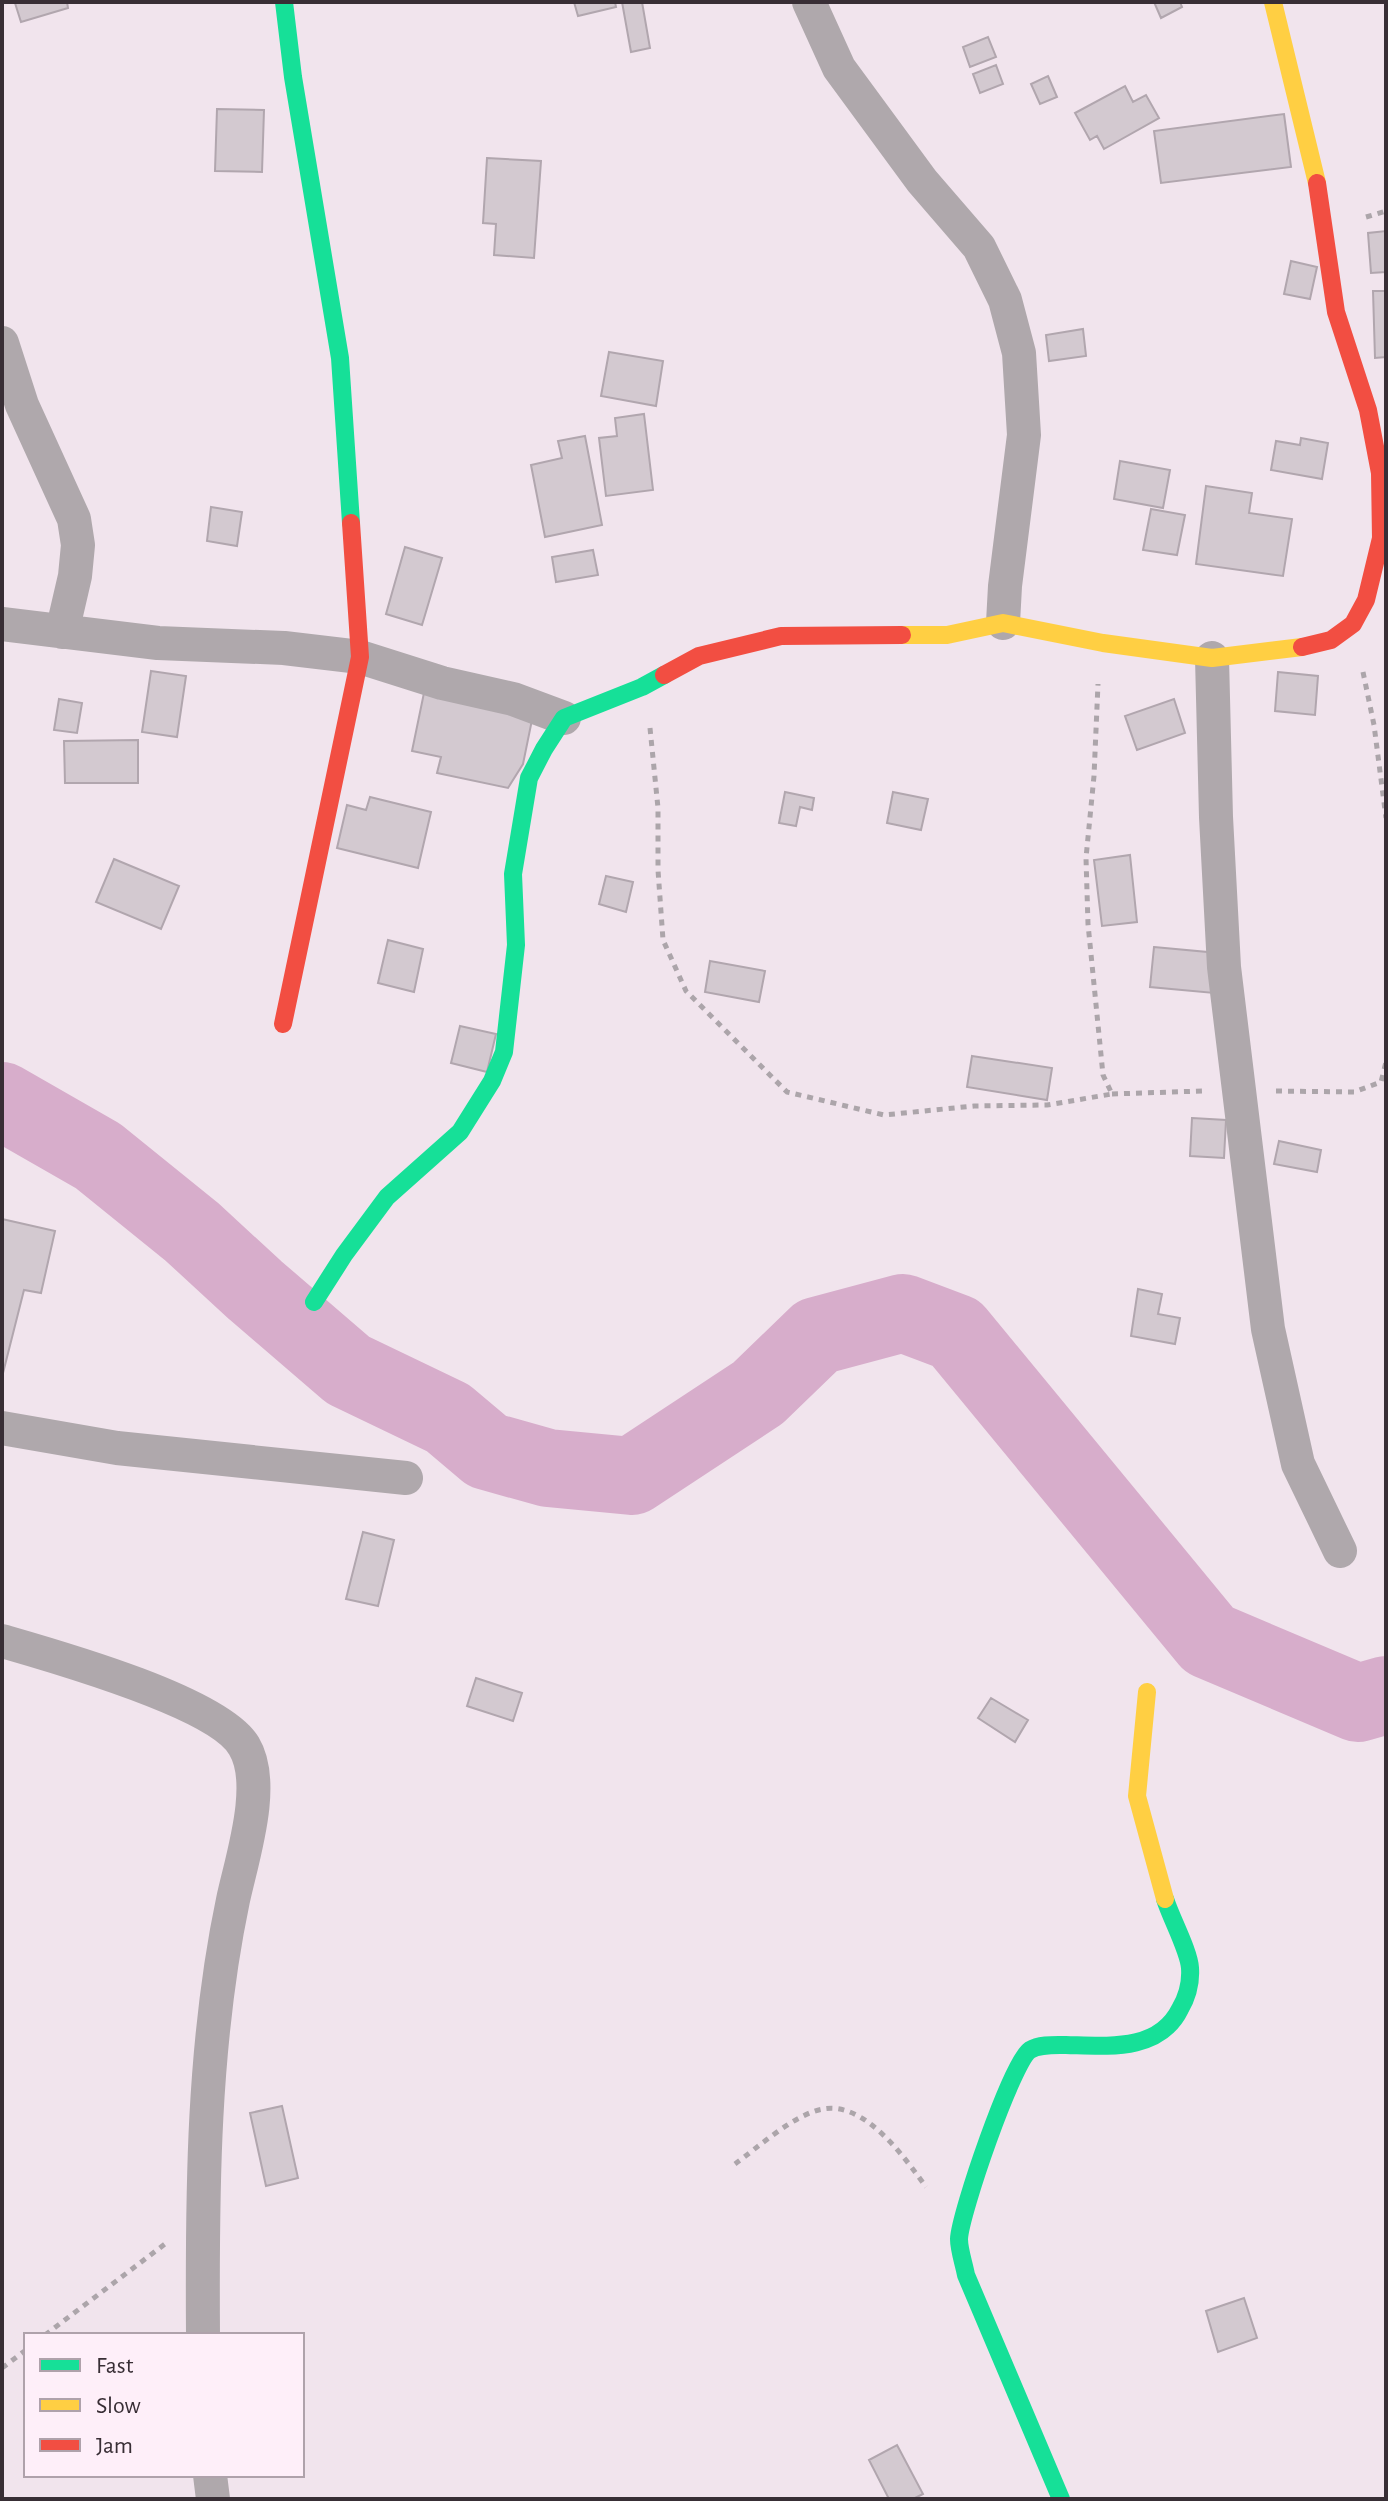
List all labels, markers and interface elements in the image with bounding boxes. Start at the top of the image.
legend [24,2333,304,2477]
text: Fast [96,2354,134,2378]
text: Slow [96,2394,141,2418]
text: Jam [96,2434,133,2458]

